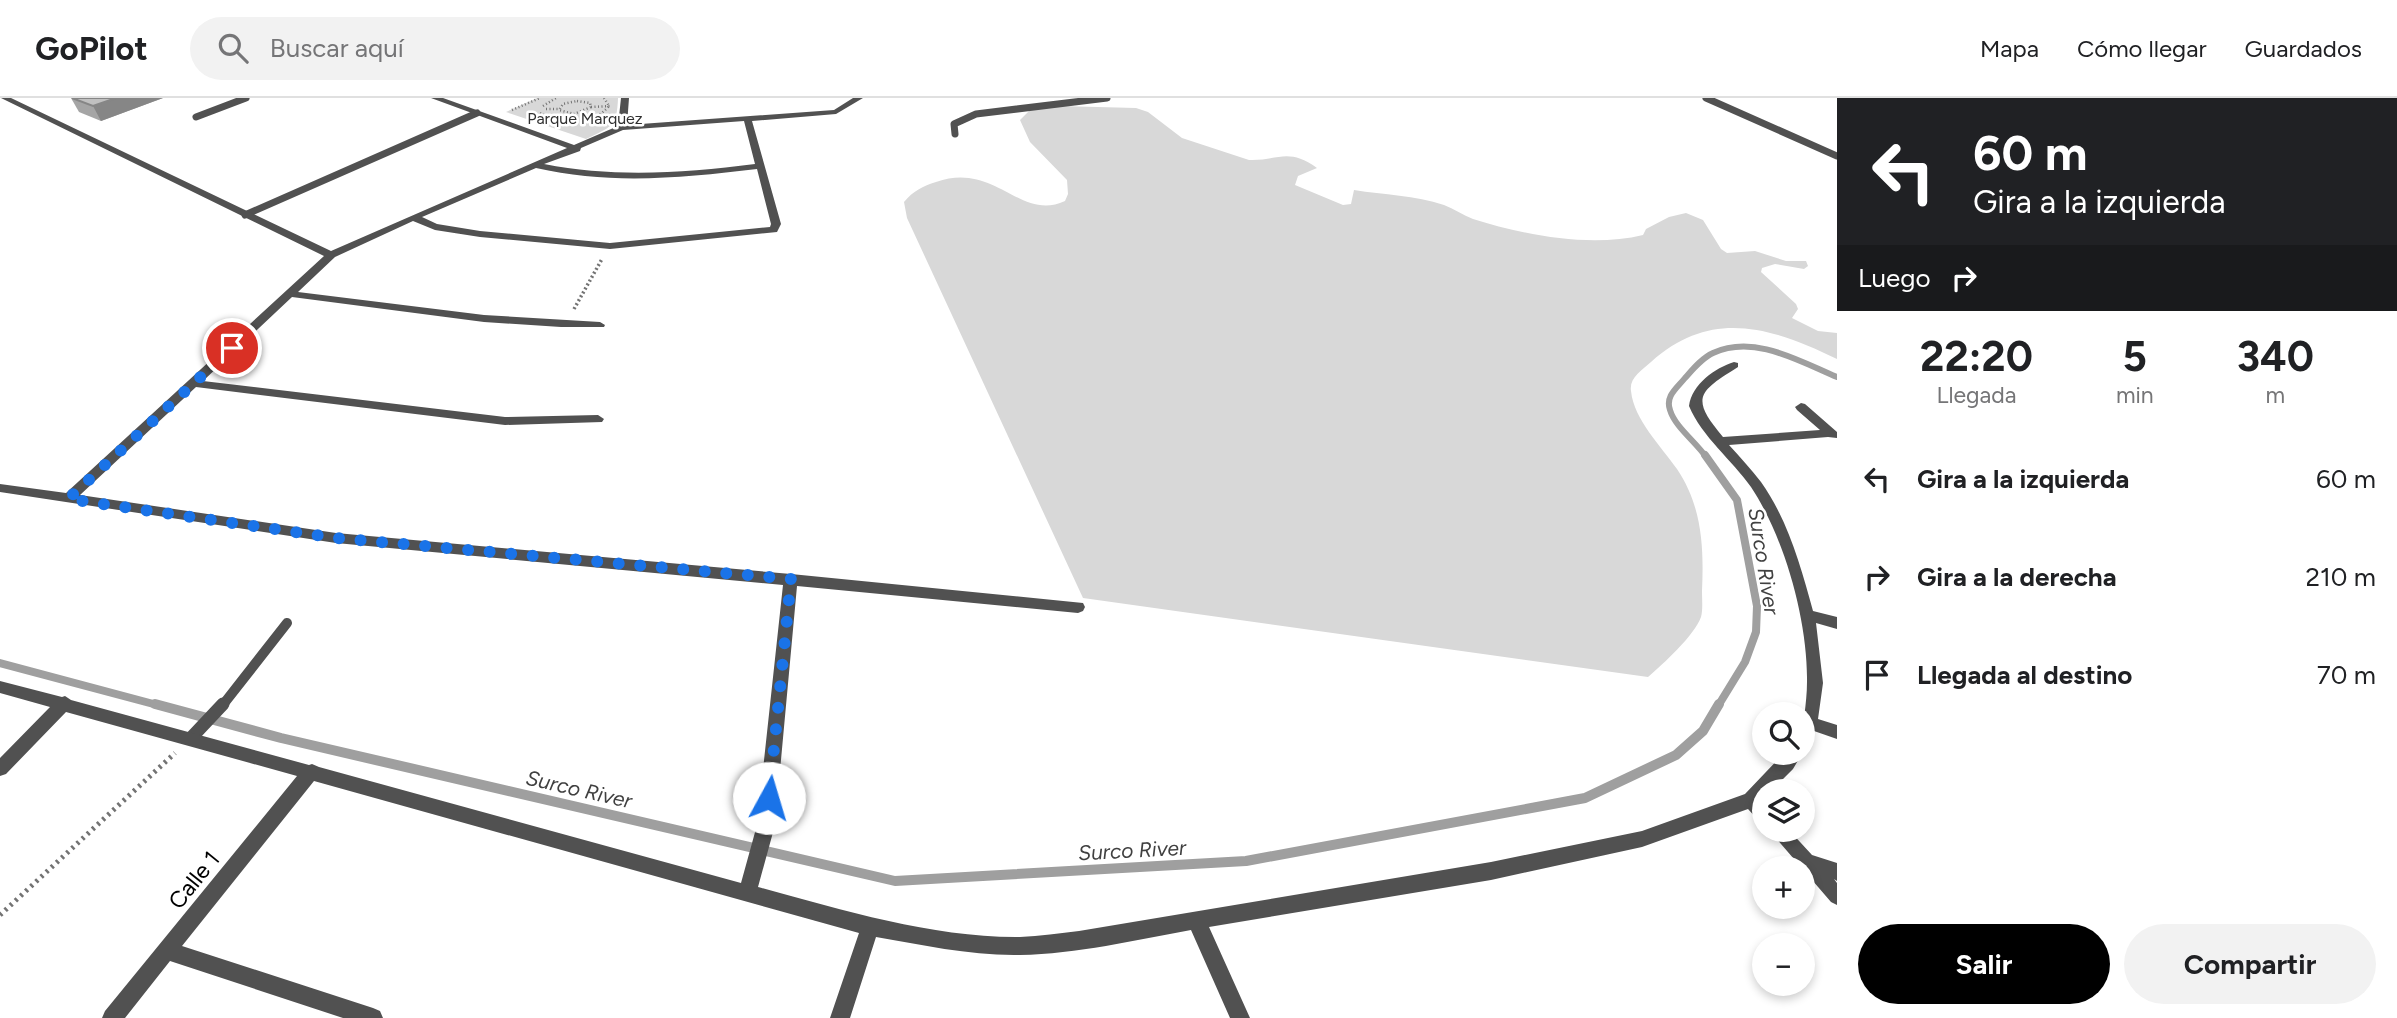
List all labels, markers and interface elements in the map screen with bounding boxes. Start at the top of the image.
search box [190,17,680,80]
text: GoPilot [35,29,148,68]
icon: search [214,29,252,67]
text: Buscar aquí [270,32,404,64]
text: Mapa [1980,34,2039,63]
text: Cómo llegar [2077,34,2207,63]
text: Guardados [2245,34,2362,63]
park label: Parque Marquez [527,109,643,128]
text: 60 m [1973,123,2088,182]
icon: left [1858,126,1949,217]
text: Gira a la izquierda [1973,183,2226,221]
icon: right [1945,259,1983,297]
text: Luego [1858,262,1931,294]
pin [202,318,262,378]
icon: arrive [213,329,251,367]
text: 22:20 [1920,331,2033,382]
text: 5 [2123,331,2147,382]
text: 340 [2237,331,2314,382]
text: Llegada [1936,381,2016,409]
text: min [2116,381,2154,409]
text: m [2266,381,2285,409]
icon: left [1858,460,1896,498]
text: Gira a la izquierda [1917,463,2129,495]
text: 60 m [2316,463,2376,495]
water label: Surco River [1743,506,1785,617]
icon: right [1858,558,1896,596]
text: Gira a la derecha [1917,561,2117,593]
text: 210 m [2306,561,2376,593]
icon: arrive [1858,656,1896,694]
text: Llegada al destino [1917,659,2132,691]
text: 70 m [2317,659,2376,691]
map controls [1752,702,1815,996]
button: search [1752,702,1815,765]
position arrow [732,761,806,835]
water label: Surco River [524,765,635,814]
button: layers [1752,779,1815,842]
water label: Surco River [1077,835,1187,865]
street label: Calle 1 [162,845,226,915]
button: + [1752,856,1815,919]
button: Salir [1858,924,2110,1004]
button: Compartir [2124,924,2376,1004]
button: − [1752,933,1815,996]

